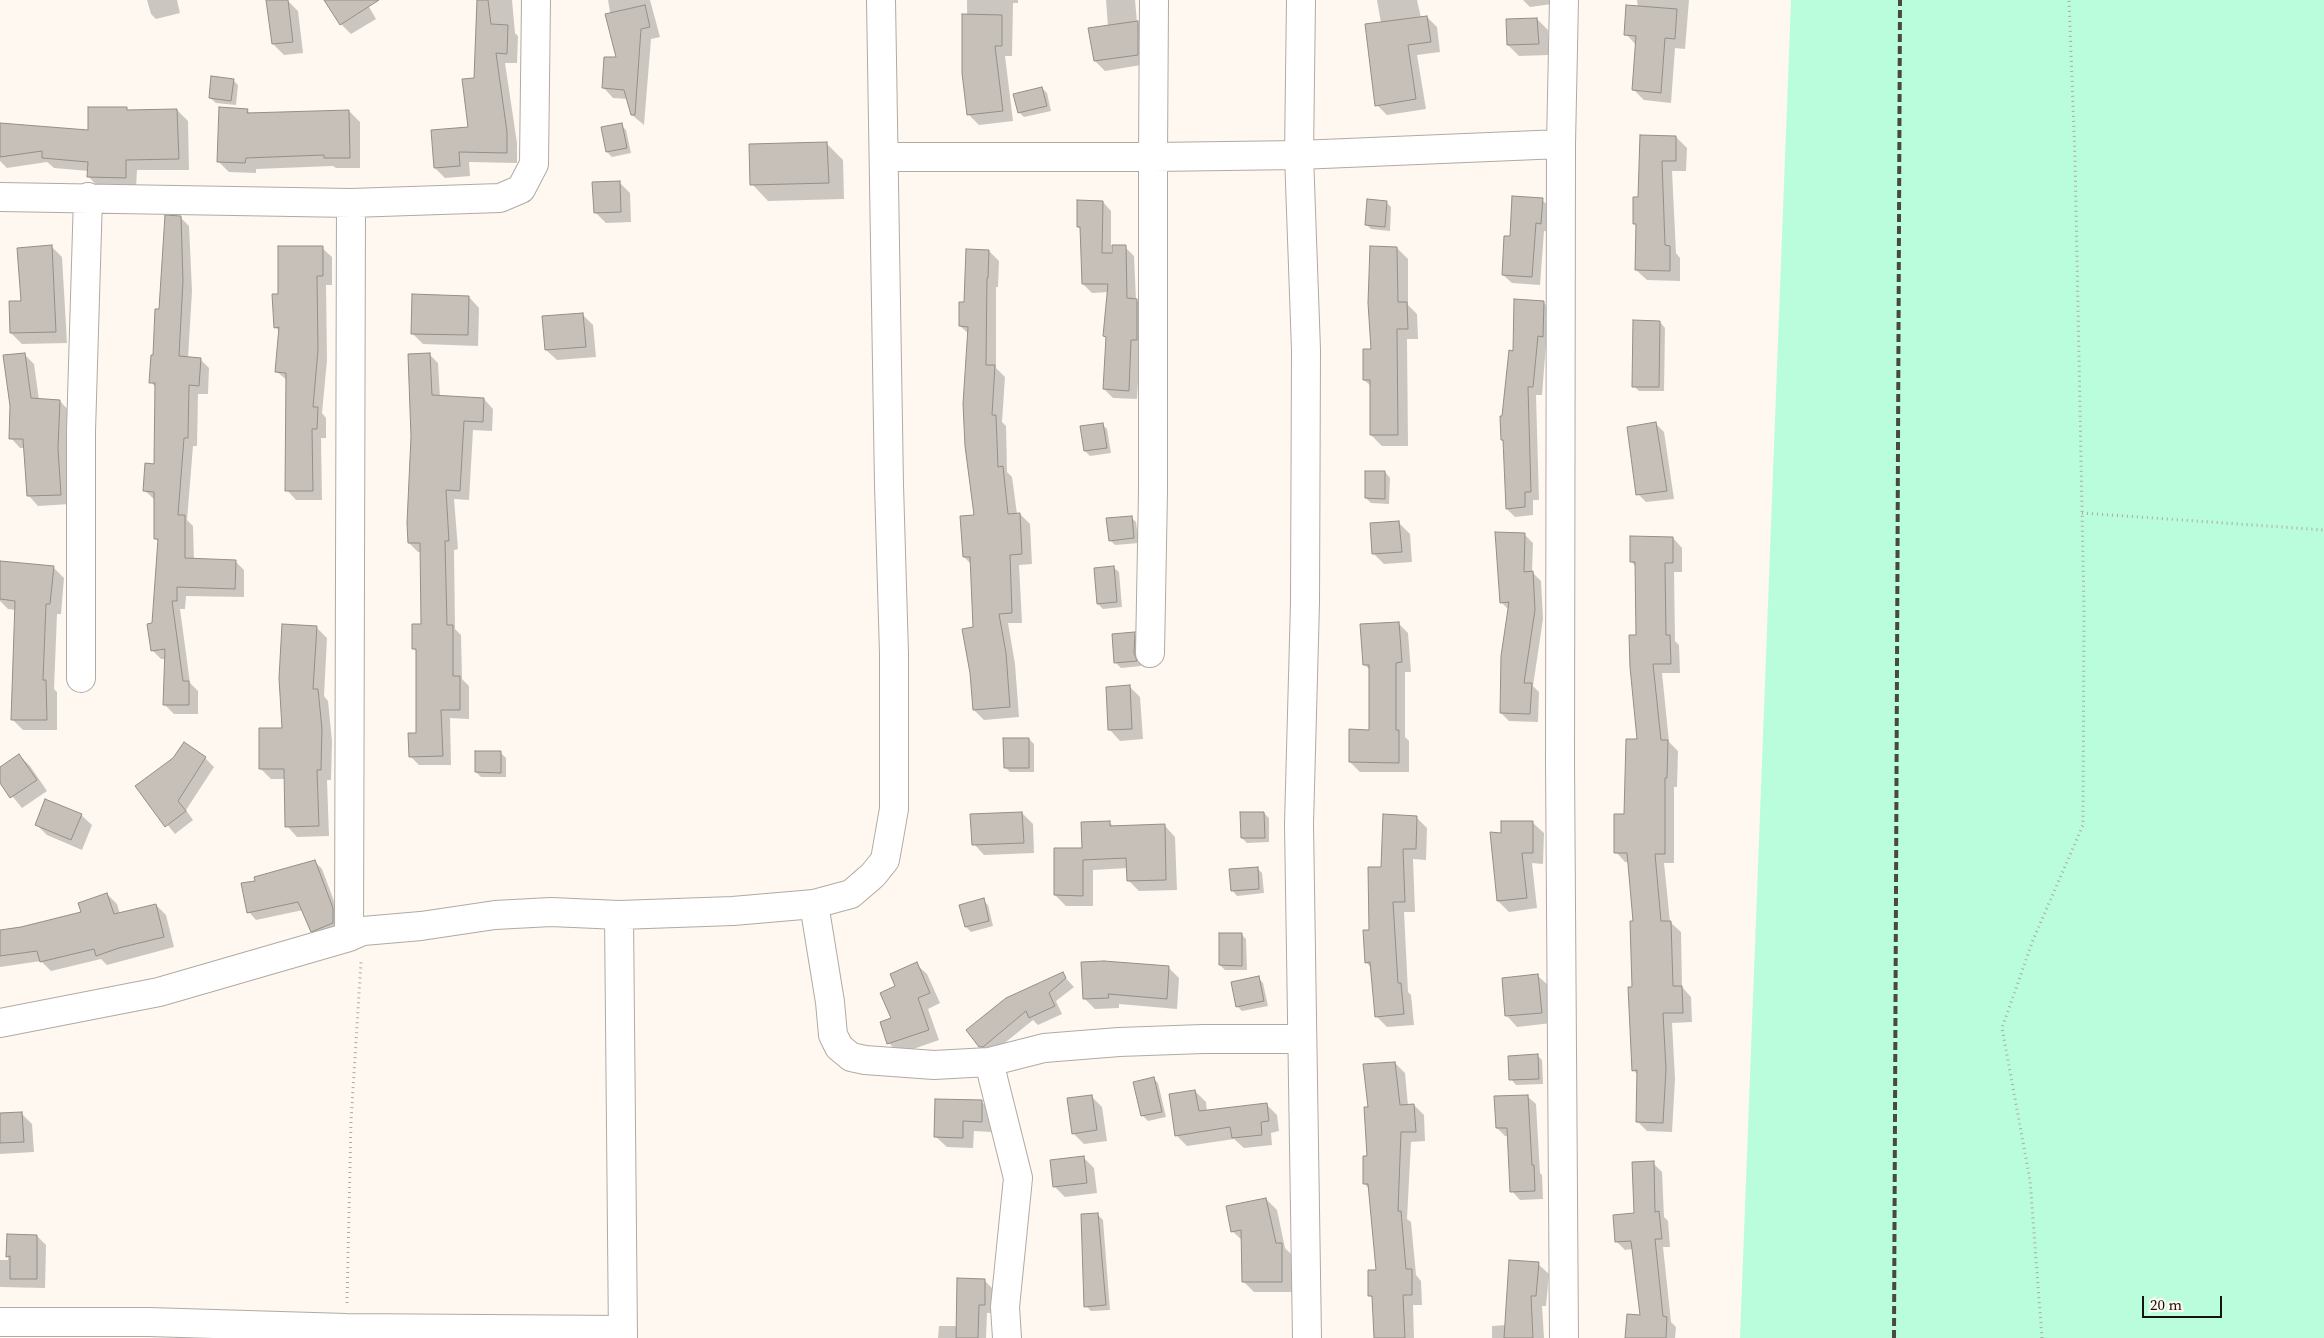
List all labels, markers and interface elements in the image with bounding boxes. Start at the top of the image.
scale bar [2144,1286,2224,1318]
text: 20 m [2150,1294,2182,1315]

